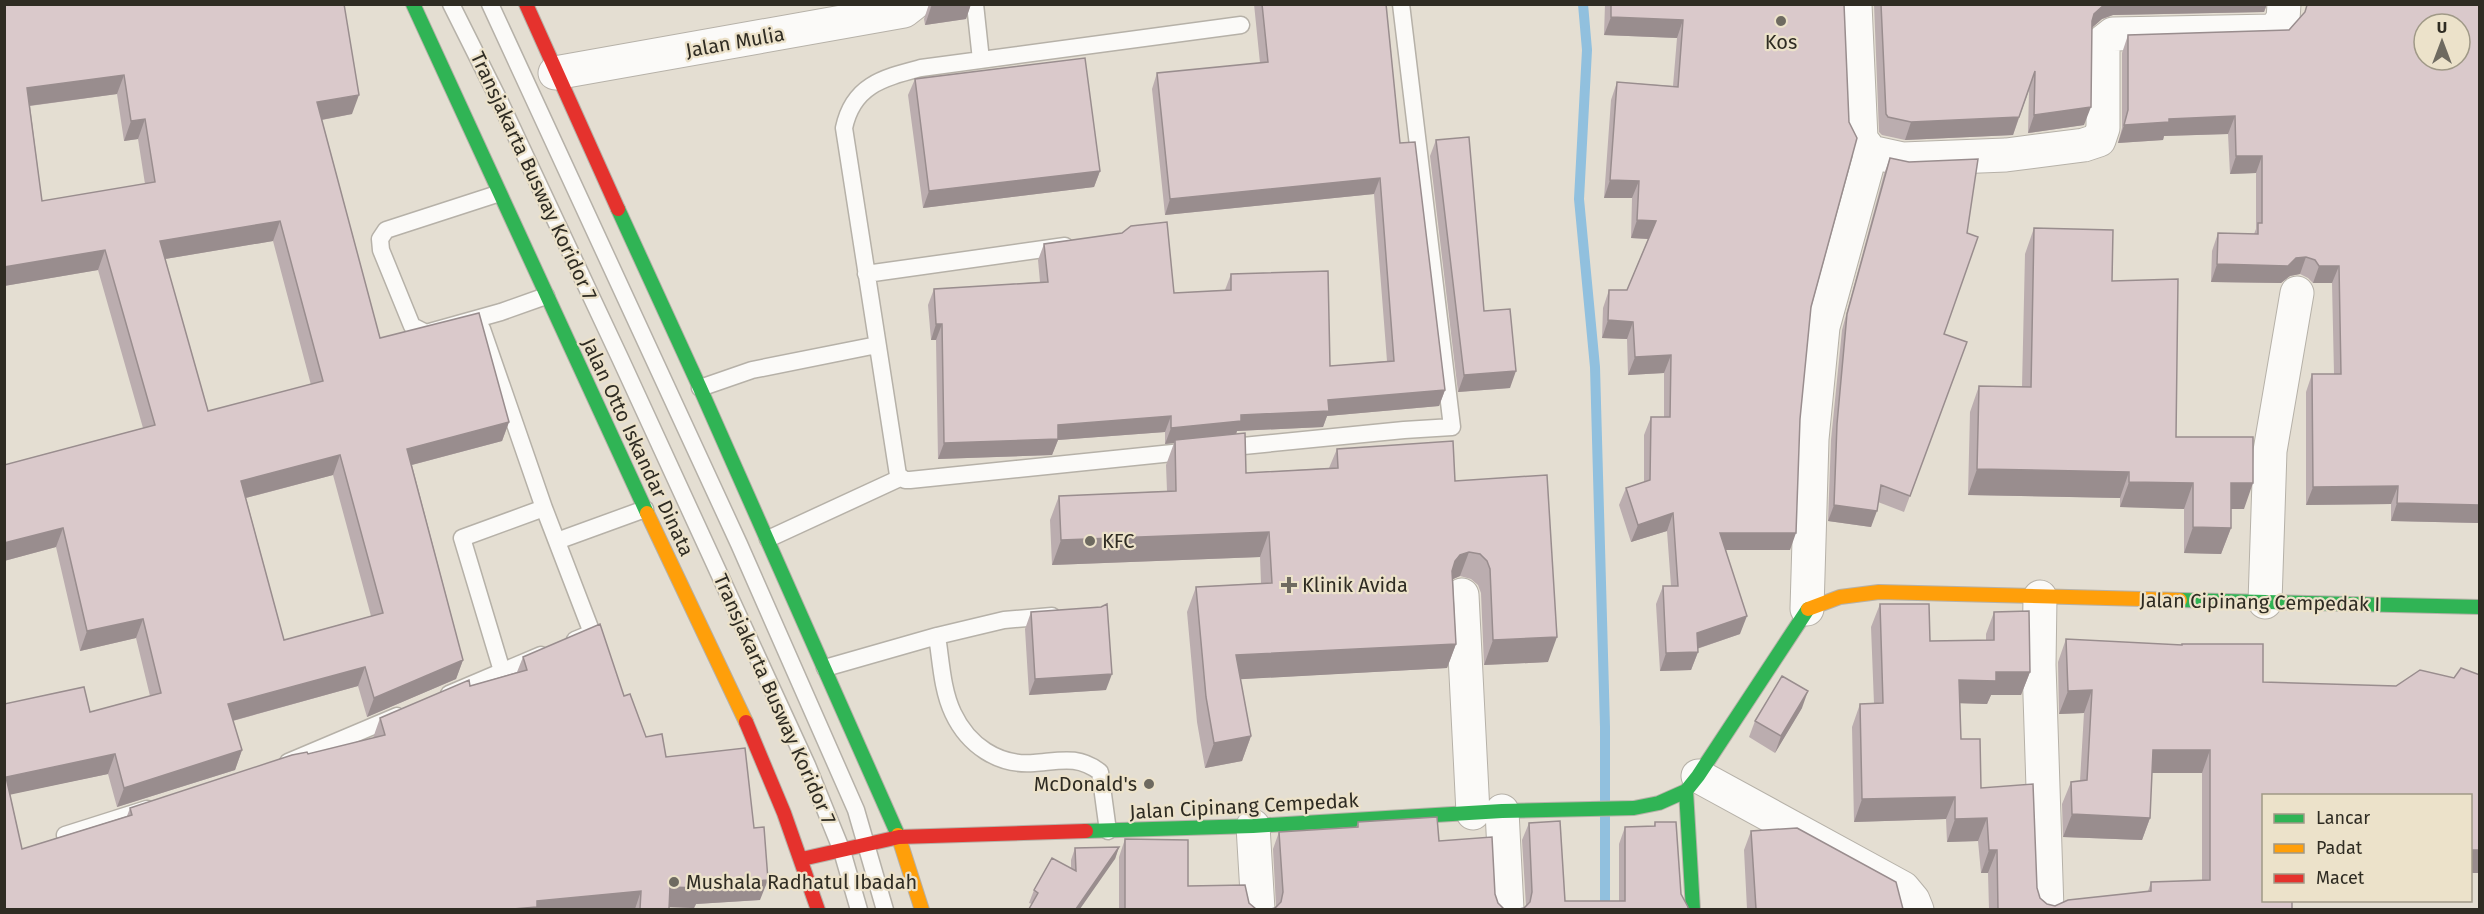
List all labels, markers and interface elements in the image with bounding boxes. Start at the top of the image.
north arrow [2412,12,2472,72]
marker: Kos [1774,14,1788,28]
text: U [2437,18,2447,37]
street label: Jalan Mulia [684,21,786,63]
place label: Kos [1765,30,1797,54]
street label: Transjakarta Busway Koridor 7 [466,48,602,304]
street label: Jalan Otto Iskandar Dinata [577,334,699,560]
place label: KFC [1102,529,1134,553]
marker: KFC [1083,534,1097,548]
street label: Transjakarta Busway Koridor 7 [709,570,841,828]
place label: Klinik Avida [1302,573,1408,597]
marker: Klinik Avida [1280,576,1298,594]
street label: Jalan Cipinang Cempedak I [2139,588,2381,616]
place label: McDonald's [1034,772,1137,796]
marker: McDonald's [1142,777,1156,791]
street label: Jalan Cipinang Cempedak [1129,788,1360,824]
legend [2262,794,2472,902]
text: Lancar [2316,807,2370,829]
text: Padat [2316,837,2363,859]
text: Macet [2316,867,2365,889]
place label: Mushala Radhatul Ibadah [686,870,917,894]
marker: Mushala Radhatul Ibadah [667,875,681,889]

